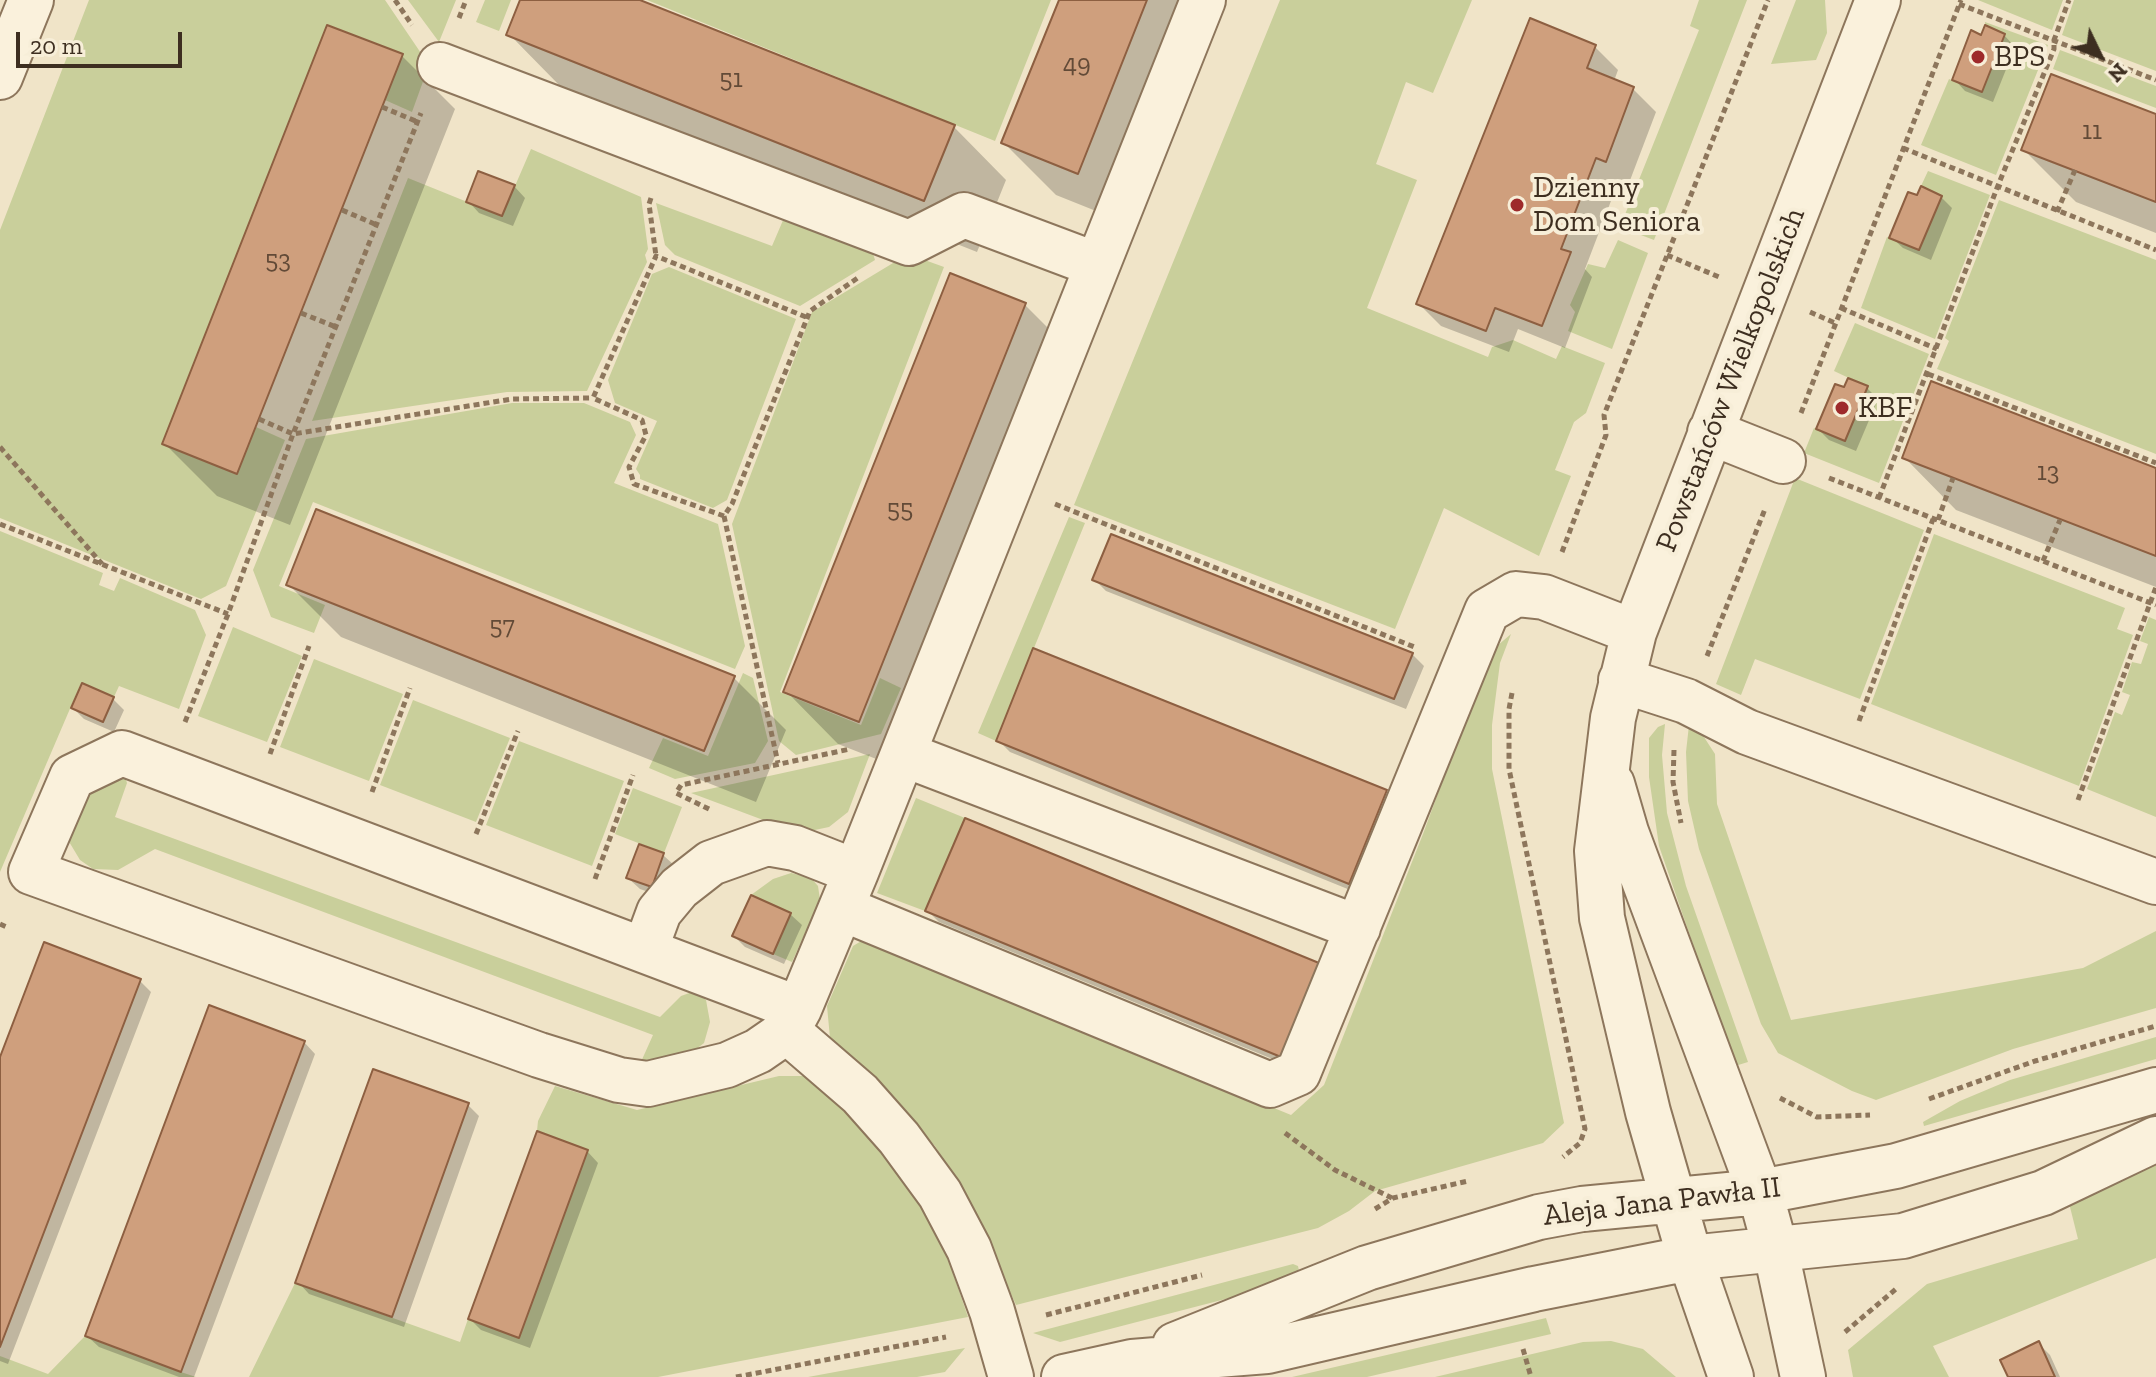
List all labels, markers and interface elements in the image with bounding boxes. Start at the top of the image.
scale bar [20,16,186,66]
north arrow [2060,16,2140,96]
text: 20 m [30,31,82,60]
place label: BPS [1994,39,2045,75]
marker: BPS [1969,48,1987,66]
house number: 49 [1063,49,1091,81]
text: N [2102,57,2134,88]
house number: 51 [719,64,743,96]
house number: 11 [2082,116,2102,148]
place label: Dzienny Dom Seniora [1533,170,1700,240]
marker: Dzienny Dom Seniora [1508,196,1526,214]
street label: Powstańców Wielkopolskich [1649,203,1813,557]
house number: 53 [265,245,291,277]
place label: KBF [1858,390,1912,426]
marker: KBF [1833,399,1851,417]
house number: 13 [2037,457,2059,489]
house number: 55 [887,494,913,526]
house number: 57 [489,611,515,643]
street label: Aleja Jana Pawła II [1541,1170,1783,1234]

